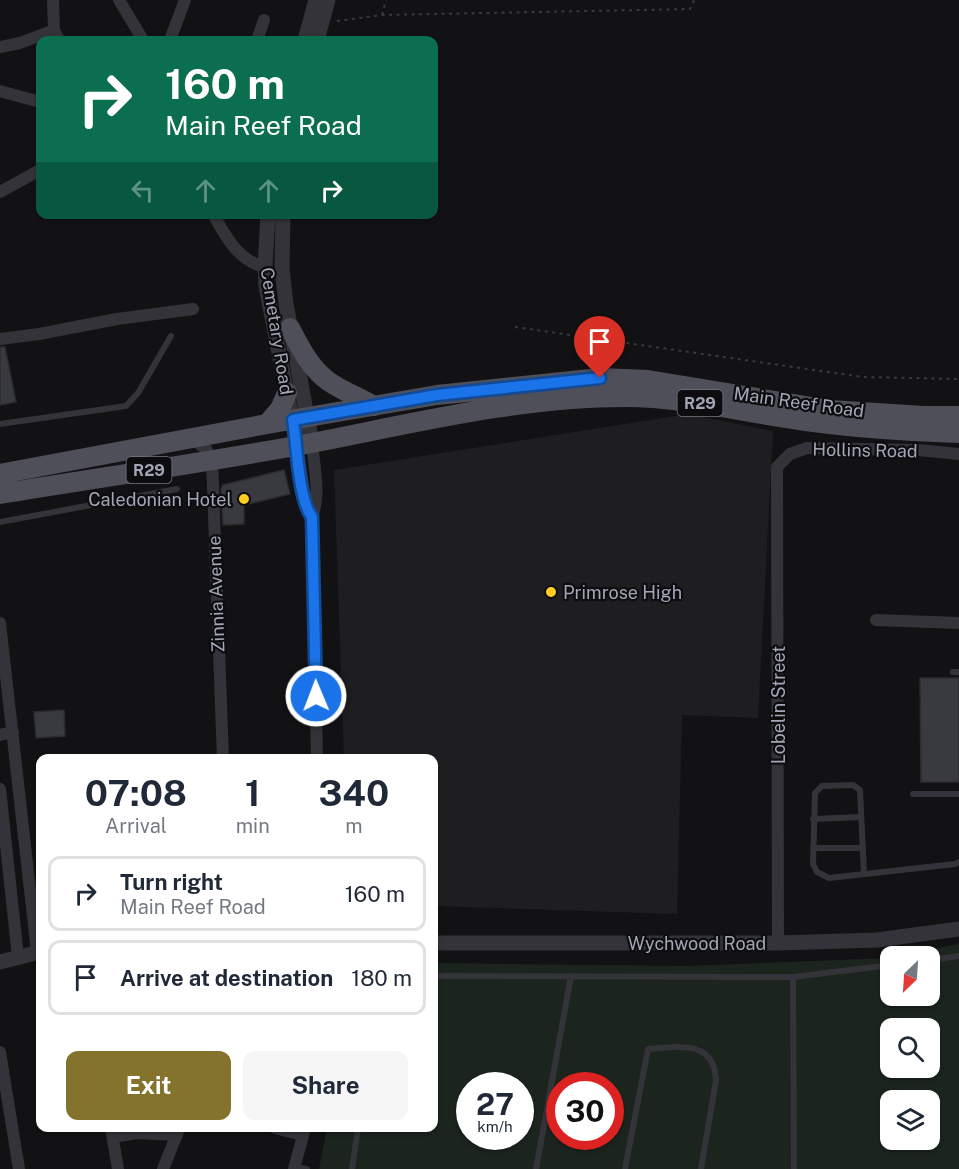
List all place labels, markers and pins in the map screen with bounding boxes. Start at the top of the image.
pin [574,316,625,378]
place label: Caledonian Hotel [88,489,232,510]
marker: Caledonian Hotel [237,492,251,506]
place label: Primrose High [563,582,682,603]
marker: Primrose High [544,585,558,599]

